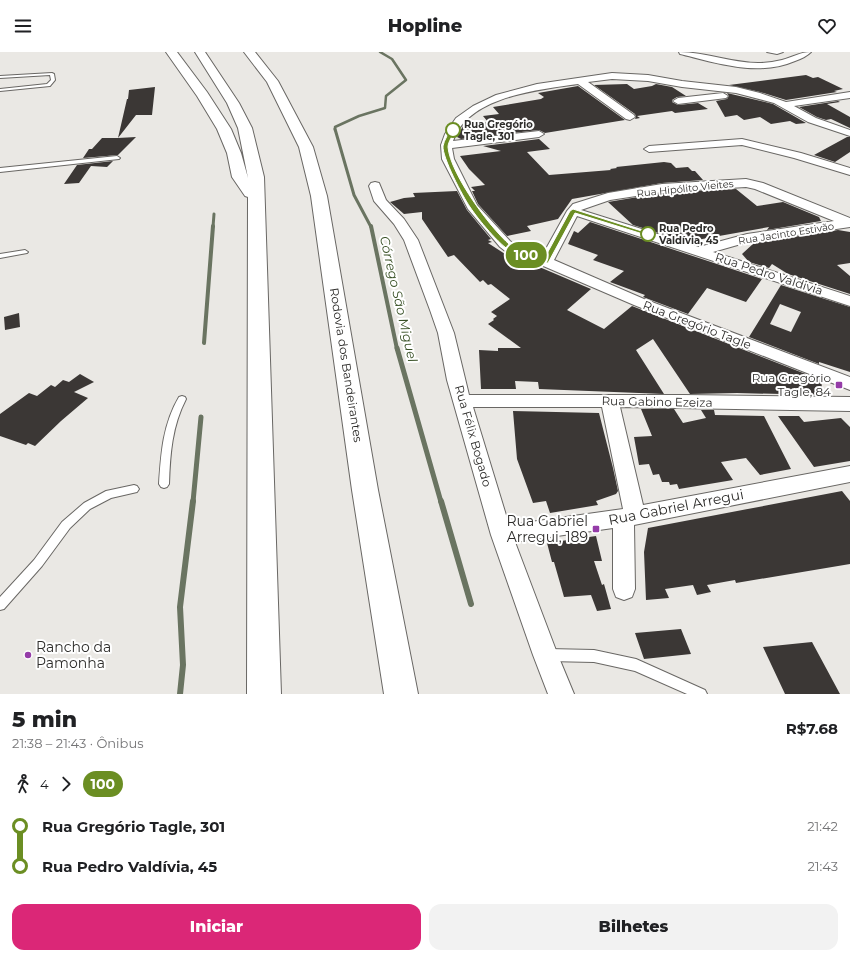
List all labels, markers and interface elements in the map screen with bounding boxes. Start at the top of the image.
icon: menu [12,15,34,37]
text: Hopline [388,15,462,37]
icon: heart [816,15,838,37]
place label: Rua Gregório Tagle, 301 [464,118,533,143]
marker: Rua Gregório Tagle, 301 [445,122,461,138]
street label: Rua Hipólito Vieites [636,177,734,200]
street label: Rua Jacinto Estivão [737,220,835,247]
place label: Rua Pedro Valdívia, 45 [658,222,719,247]
marker: Rua Pedro Valdívia, 45 [640,226,656,242]
water label: Córrego São Miguel [377,234,421,364]
line badge: 100 [503,242,549,268]
text: 100 [514,246,538,264]
street label: Rua Pedro Valdivia [713,249,825,298]
street label: Rodovia dos Bandeirantes [327,287,366,443]
street label: Rua Gregório Tagle [641,297,753,352]
place label: Rua Gregório Tagle, 84 [752,370,831,399]
marker: Rua Gregório Tagle, 84 [834,380,844,390]
street label: Rua Félix Bogado [452,383,495,488]
street label: Rua Gabino Ezeiza [601,393,713,410]
street label: Rua Gabriel Arregui [607,485,745,529]
place label: Rua Gabriel Arregui, 189 [506,512,588,546]
marker: Rua Gabriel Arregui, 189 [591,524,601,534]
place label: Rancho da Pamonha [36,638,111,672]
marker: Rancho da Pamonha [23,650,33,660]
text: 5 min [12,706,77,733]
text: R$7.68 [786,719,838,738]
text: 21:38 – 21:43 · Ônibus [12,735,144,751]
icon: walk [12,773,34,795]
icon: forward [55,773,77,795]
text: 100 [91,775,115,793]
text: 4 [40,776,49,792]
text: Rua Gregório Tagle, 301 [42,817,225,836]
text: 21:42 [807,818,838,834]
text: Rua Pedro Valdívia, 45 [42,857,217,876]
text: 21:43 [807,858,838,874]
button: Iniciar [12,904,421,950]
button: Bilhetes [429,904,838,950]

